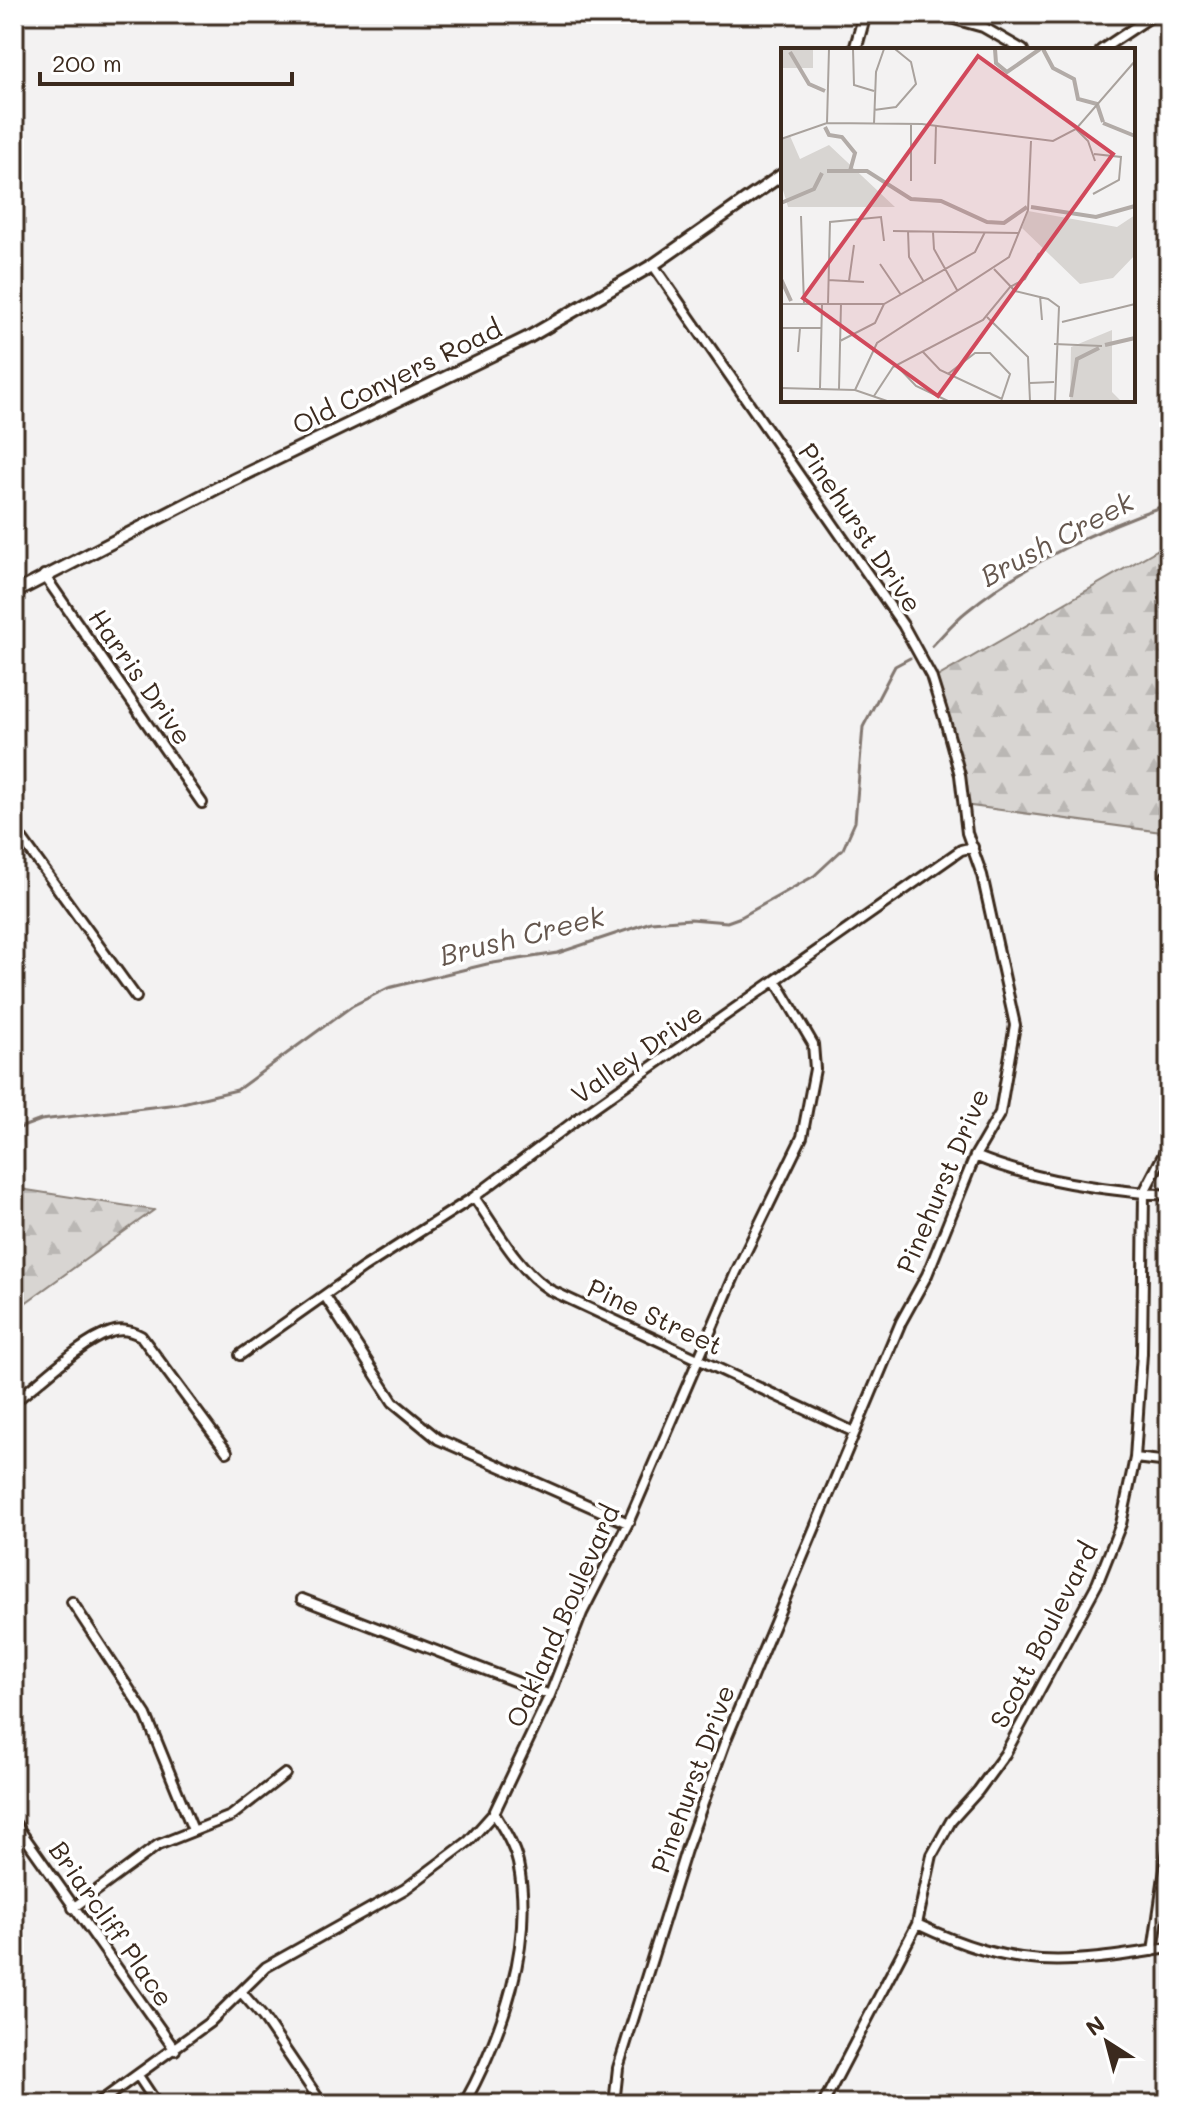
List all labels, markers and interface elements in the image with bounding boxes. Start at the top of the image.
scale bar [40,36,292,86]
text: 200 m [52,47,122,78]
inset map [781,48,1135,402]
street label: Old Conyers Road [286,311,507,442]
street label: Pinehurst Drive [792,436,930,619]
water label: Brush Creek [974,482,1140,594]
street label: Harris Drive [81,602,200,751]
water label: Brush Creek [436,897,609,973]
street label: Valley Drive [564,995,709,1111]
street label: Pinehurst Drive [888,1083,996,1278]
street label: Pine Street [582,1270,729,1362]
street label: Oakland Boulevard [498,1499,627,1732]
street label: Scott Boulevard [982,1536,1105,1733]
street label: Pinehurst Drive [642,1680,742,1877]
street label: Briarcliff Place [42,1834,182,2013]
north arrow [1067,2002,1147,2082]
text: N [1080,2009,1110,2042]

